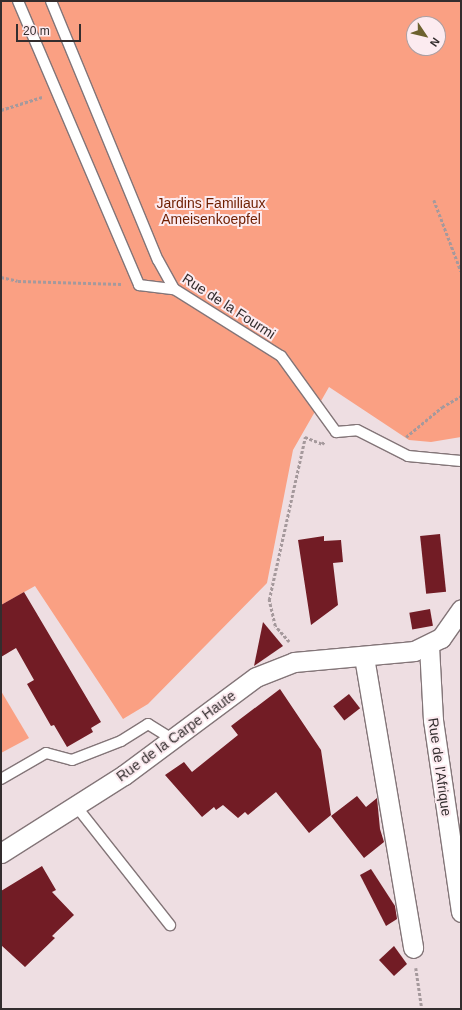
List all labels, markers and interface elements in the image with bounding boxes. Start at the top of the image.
scale bar [18,16,83,42]
north arrow [406,16,446,56]
text: 20 m [23,24,50,38]
text: N [428,36,442,49]
park label: Jardins Familiaux Ameisenkoepfel [157,195,265,228]
street label: Rue de la Fourmi [179,270,279,342]
street label: Rue de la Carpe Haute [113,687,239,785]
street label: Rue de l'Afrique [425,717,455,817]

